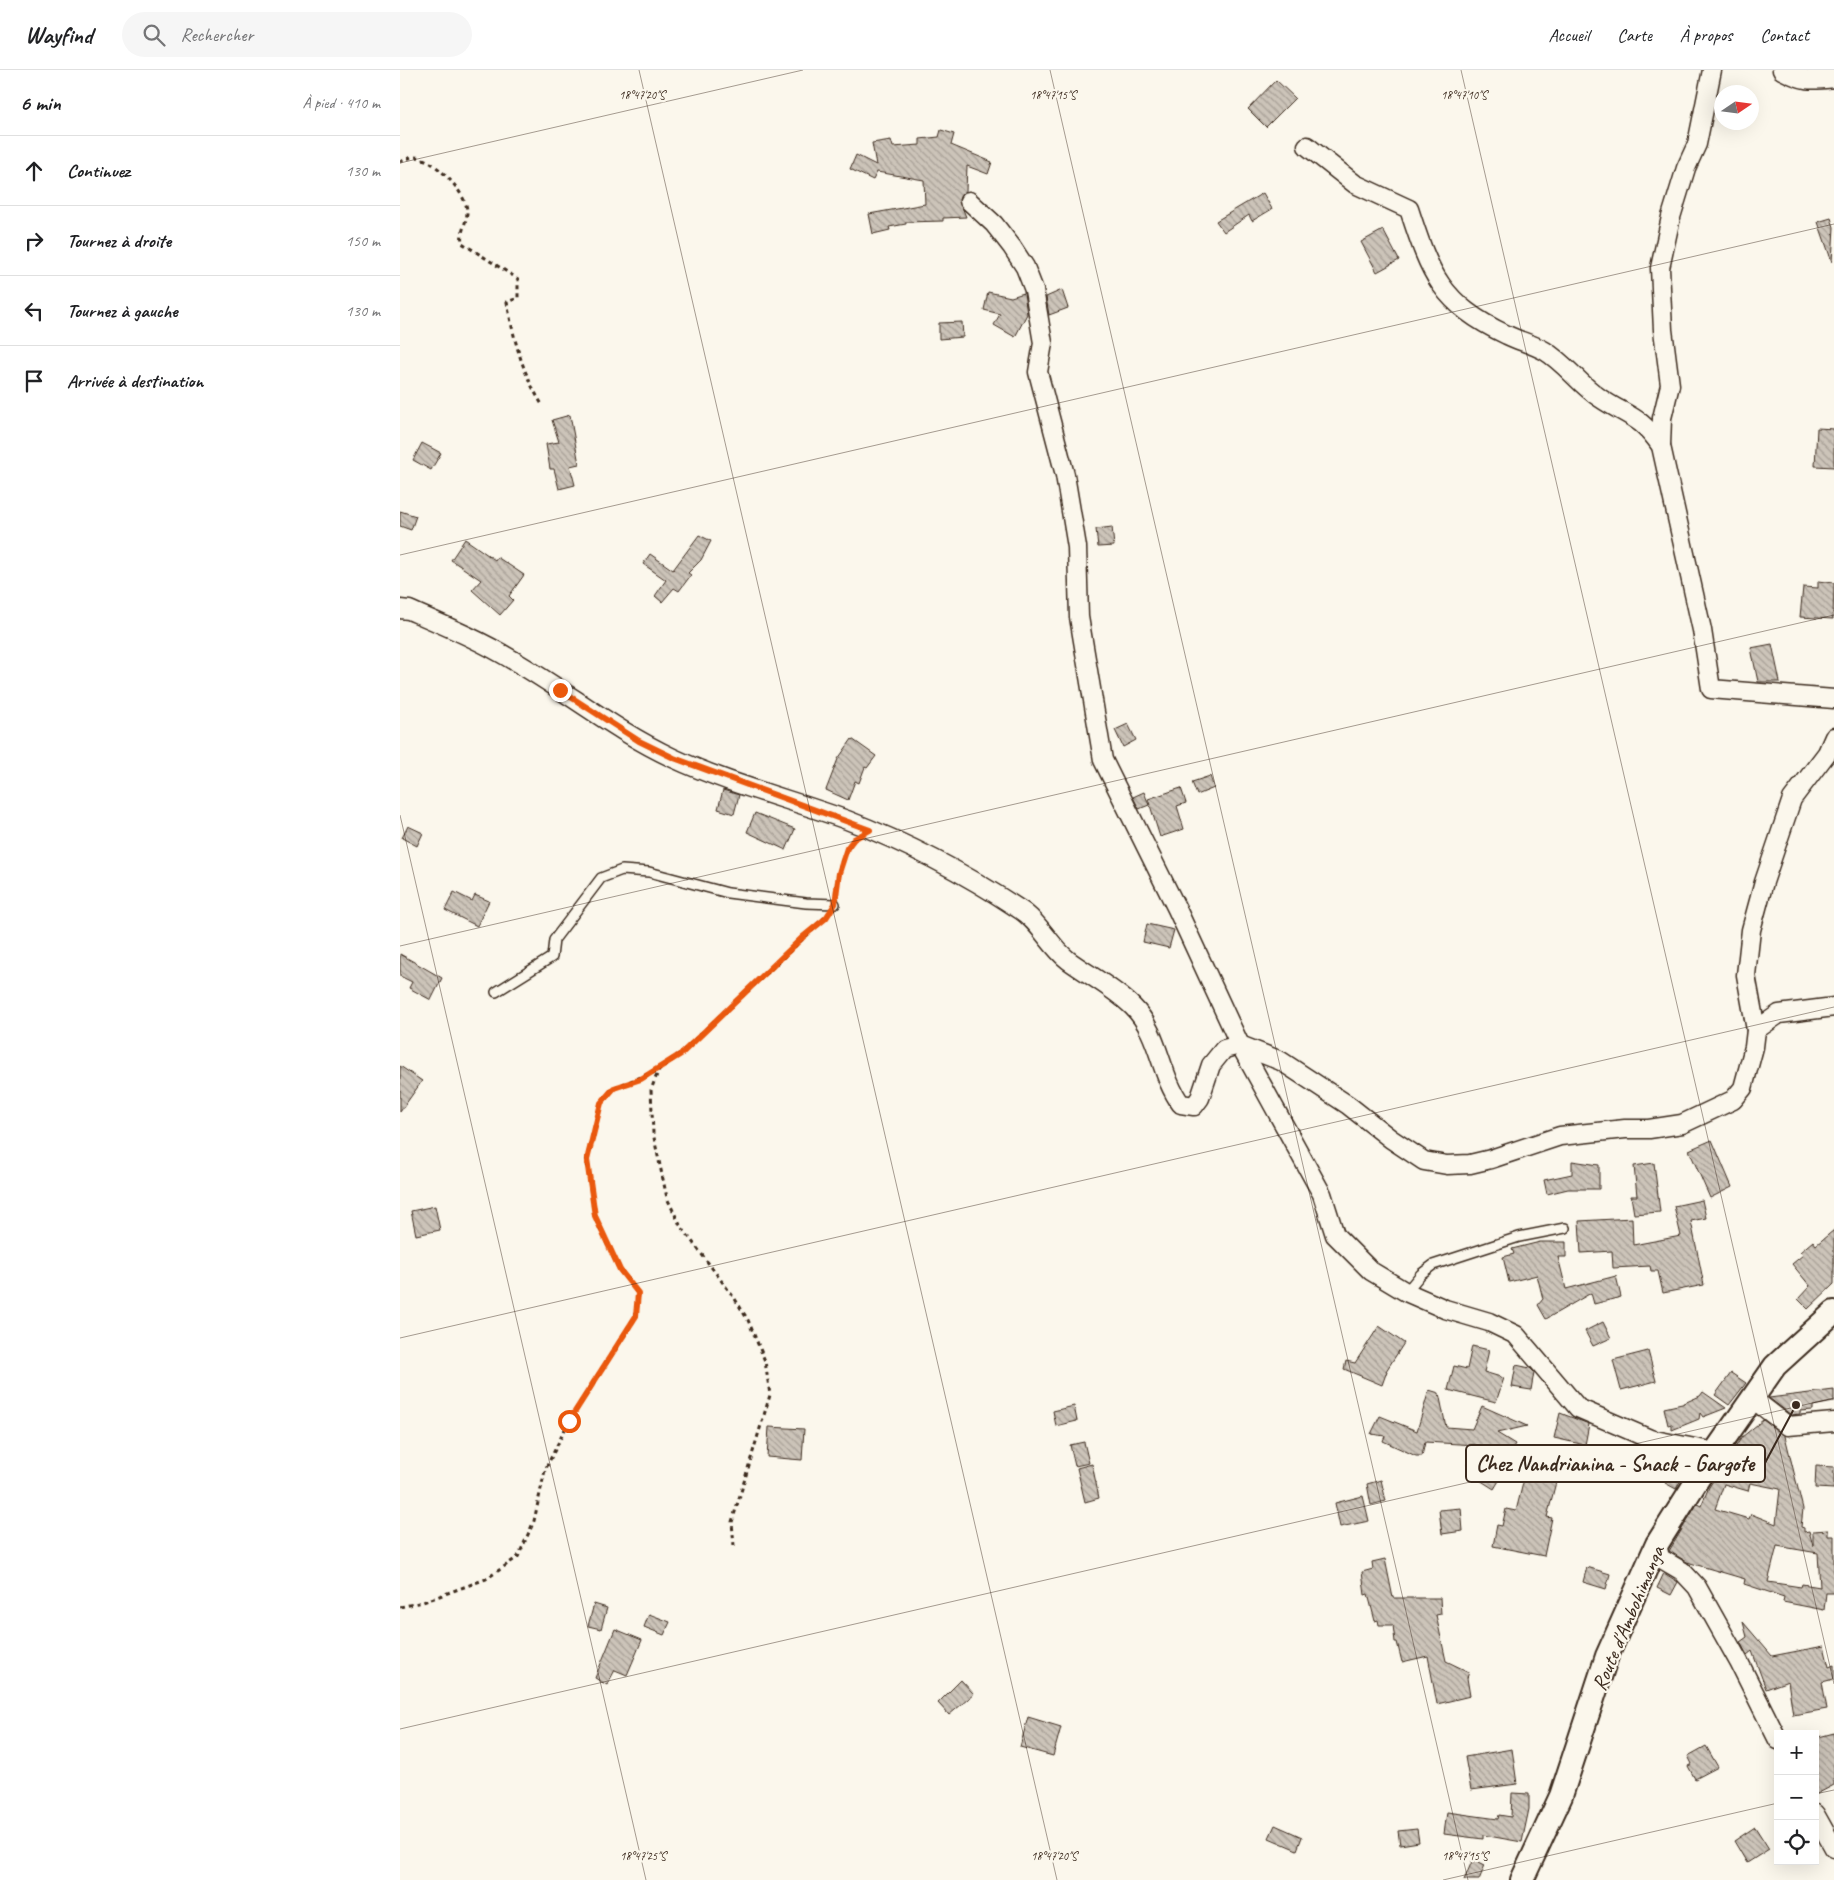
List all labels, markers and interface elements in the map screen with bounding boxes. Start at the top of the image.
search box [122,12,472,57]
text: Wayfind [25,20,92,50]
icon: search [140,21,168,49]
text: Rechercher [180,23,253,47]
text: Accueil [1549,24,1589,46]
text: Carte [1617,24,1652,46]
text: À propos [1680,24,1732,46]
text: Contact [1760,24,1809,46]
north arrow [1714,85,1759,130]
text: 18°47'20"S [619,87,667,103]
text: 18°47'15"S [1030,87,1078,103]
text: 18°47'10"S [1441,87,1489,103]
text: 6 min [20,90,61,116]
text: À pied · 410 m [302,93,380,113]
icon: ahead [20,157,48,185]
text: Continuez [67,159,130,183]
text: 130 m [346,161,380,181]
icon: right [20,227,48,255]
text: Tournez à droite [67,229,171,253]
text: 150 m [346,231,380,251]
icon: left [20,297,48,325]
text: Tournez à gauche [67,299,178,323]
text: 130 m [346,301,380,321]
icon: arrive [20,367,48,395]
text: Arrivée à destination [67,369,203,393]
route end [549,679,572,702]
route start [558,1410,581,1433]
callout: Chez Nandrianina - Snack - Gargote [1466,1445,1765,1482]
text: Chez Nandrianina - Snack - Gargote [1476,1450,1756,1478]
street label: Route d'Ambohimanga [1586,1540,1671,1694]
map controls [1774,1730,1819,1865]
button: + [1774,1730,1819,1775]
button: − [1774,1775,1819,1820]
button: locate [1774,1820,1819,1865]
text: 18°47'25"S [620,1848,668,1864]
text: 18°47'20"S [1031,1848,1079,1864]
text: 18°47'15"S [1442,1848,1490,1864]

